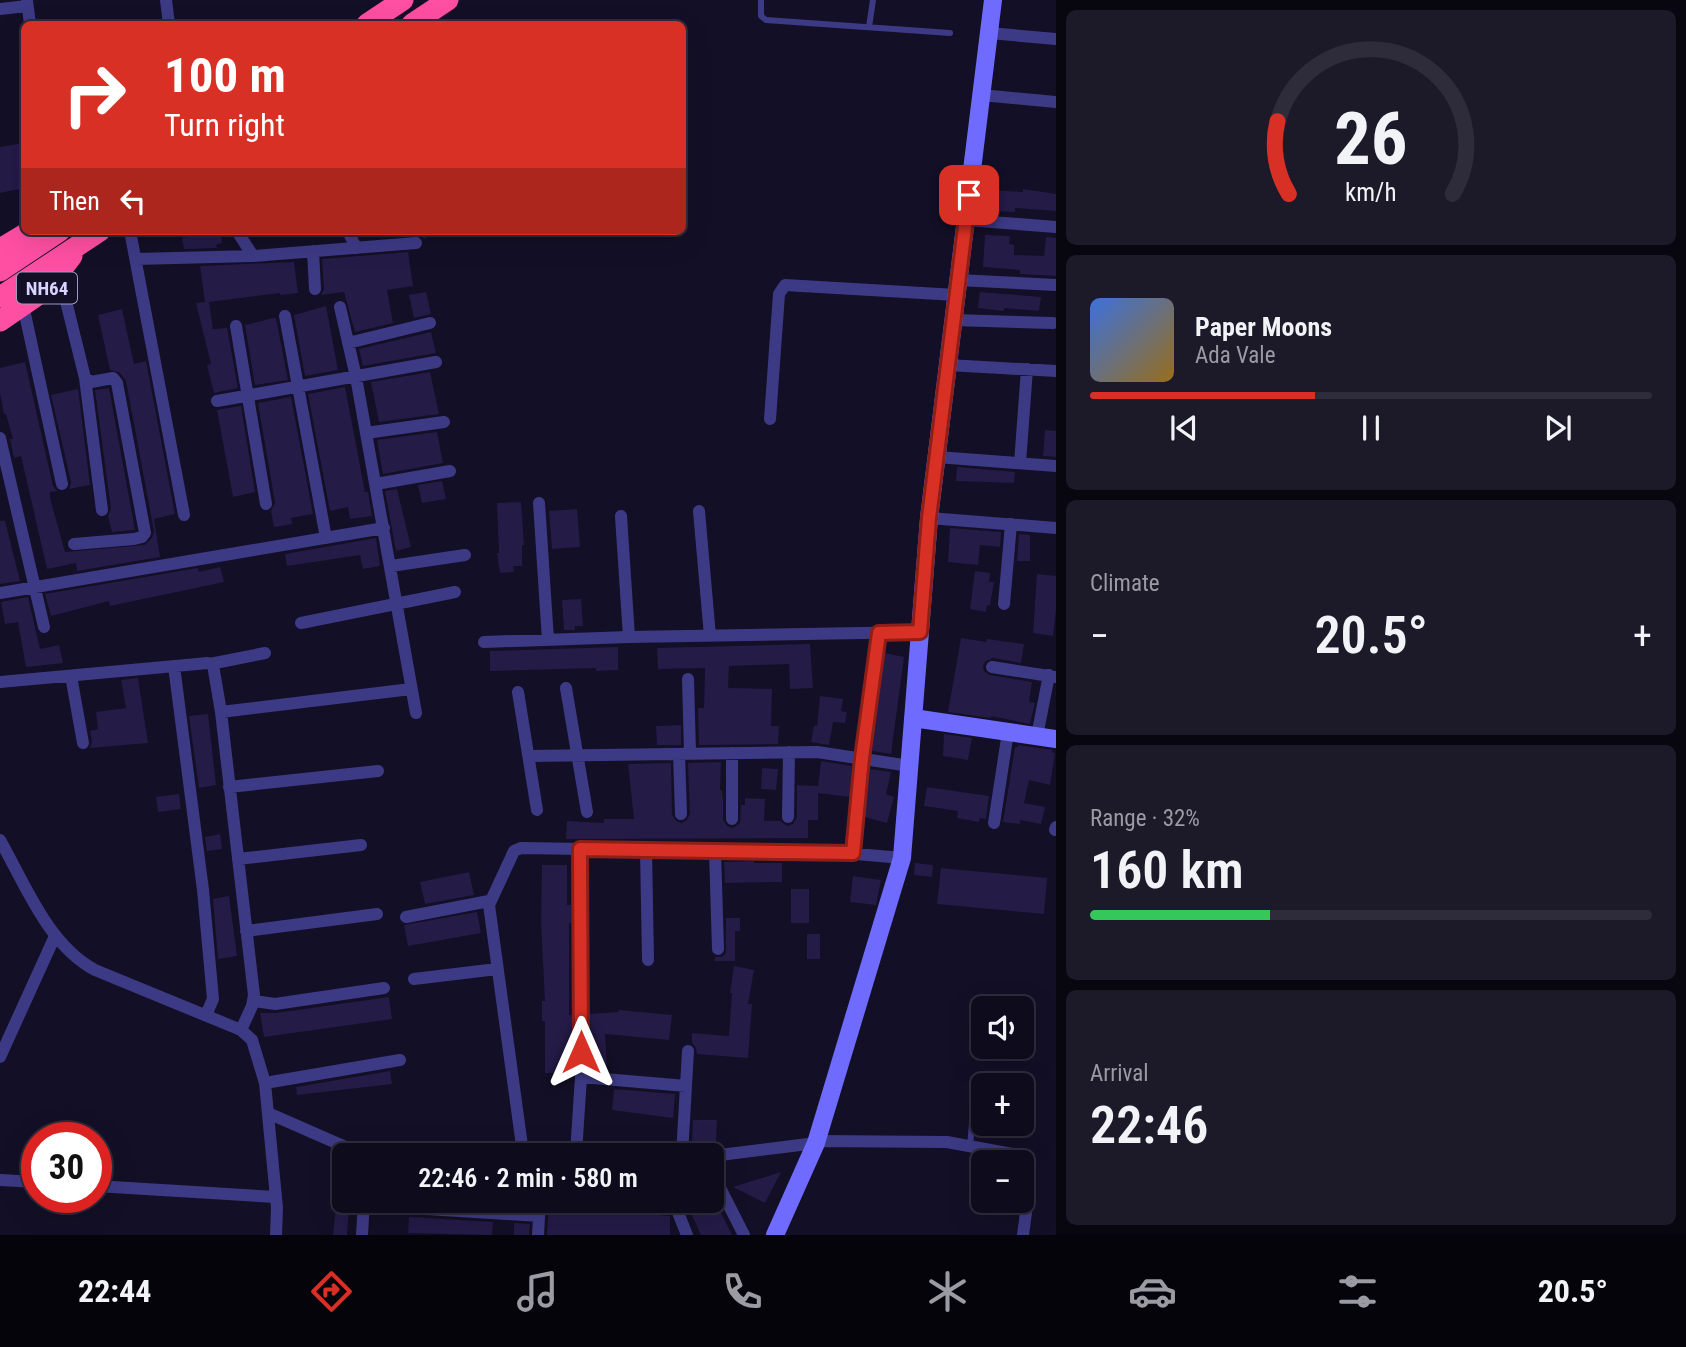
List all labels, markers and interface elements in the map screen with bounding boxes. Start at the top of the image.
text: 100 m [164,47,286,104]
icon: right [49,49,140,140]
text: 26 [1334,96,1408,182]
text: Turn right [164,106,285,144]
pin [939,165,999,225]
icon: arrive [950,176,988,214]
text: km/h [1345,177,1397,206]
icon: left [114,182,152,220]
text: Then [49,186,100,216]
road number: NH64 [17,272,77,304]
text: Paper Moons [1195,312,1332,342]
text: Ada Vale [1195,342,1275,369]
icon: previous [1165,409,1203,447]
icon: pause [1352,409,1390,447]
icon: next [1539,409,1577,447]
text: Climate [1090,570,1160,597]
text: 20.5° [1314,605,1428,666]
text: − [1090,614,1109,658]
text: + [1633,614,1652,658]
text: Range · 32% [1090,805,1200,832]
text: 160 km [1090,840,1244,901]
map controls [971,996,1034,1213]
button: sound [971,996,1034,1059]
position arrow [544,1015,618,1089]
text: Arrival [1090,1060,1149,1087]
button: + [971,1073,1034,1136]
text: 22:46 [1090,1095,1208,1156]
speed limit sign: 30 [21,1122,112,1213]
button: − [971,1150,1034,1213]
text: 22:46 · 2 min · 580 m [418,1163,638,1193]
icon: directions [307,1267,356,1316]
icon: music [513,1267,562,1316]
icon: phone [718,1267,767,1316]
icon: climate [923,1267,972,1316]
icon: car [1128,1267,1177,1316]
icon: filters [1333,1267,1382,1316]
text: 22:44 [78,1272,151,1310]
text: 20.5° [1538,1272,1608,1310]

